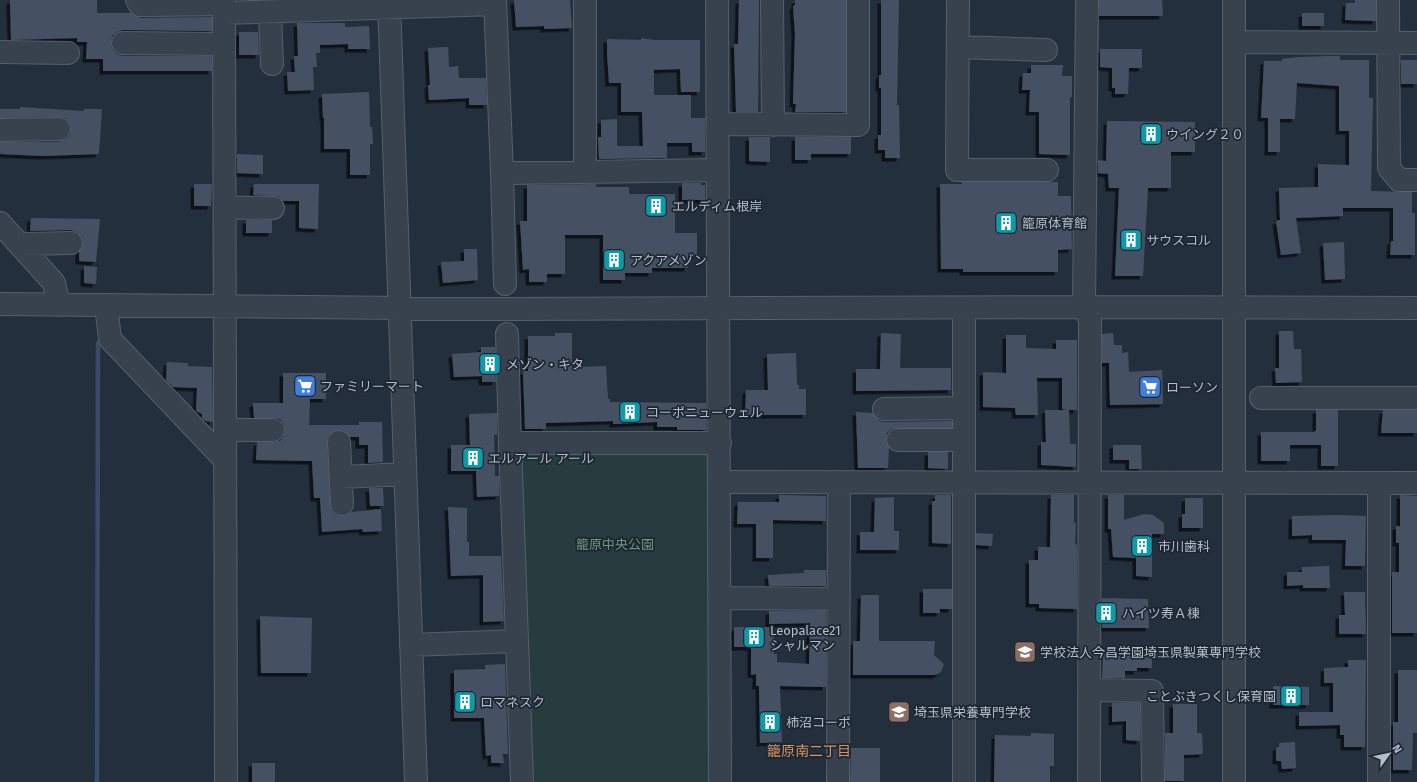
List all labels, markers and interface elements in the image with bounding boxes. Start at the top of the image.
building icon: ウイング２０ [1138,121,1164,147]
place label: ウイング２０ [1166,127,1244,142]
building icon: エルディム根岸 [643,193,669,219]
place label: エルディム根岸 [672,199,762,214]
building icon: 籠原体育館 [993,210,1019,236]
place label: 籠原体育館 [1022,216,1087,231]
building icon: サウスコル [1118,227,1144,253]
place label: サウスコル [1146,233,1211,248]
building icon: アクアメゾン [601,247,627,273]
place label: アクアメゾン [630,253,707,268]
building icon: メゾン・キタ [477,351,503,377]
place label: メゾン・キタ [506,357,584,372]
supermarket icon: ファミリーマート [292,373,318,399]
supermarket icon: ローソン [1137,374,1163,400]
place label: ファミリーマート [320,379,424,394]
place label: ローソン [1166,380,1218,395]
building icon: コーポニューウェル [617,399,643,425]
place label: コーポニューウェル [646,405,763,420]
building icon: エルアール アール [460,445,486,471]
place label: エルアール アール [488,451,594,466]
building icon: 市川歯科 [1129,533,1155,559]
park label: 籠原中央公園 [576,537,654,552]
place label: 市川歯科 [1158,539,1210,554]
building icon: ハイツ寿Ａ棟 [1093,600,1119,626]
place label: ハイツ寿Ａ棟 [1122,606,1200,621]
place label: Leopalace21 シャルマン [770,623,841,653]
building icon: Leopalace21 シャルマン [741,624,767,650]
school or university icon: 学校法人今昌学園埼玉県製菓専門学校 [1012,639,1038,665]
place label: 学校法人今昌学園埼玉県製菓専門学校 [1040,645,1261,660]
building icon: ことぶきつくし保育園 [1278,683,1304,709]
building icon: ロマネスク [452,689,478,715]
place label: ことぶきつくし保育園 [1146,689,1276,704]
place label: ロマネスク [480,695,545,710]
school or university icon: 埼玉県栄養専門学校 [886,699,912,725]
place label: 埼玉県栄養専門学校 [914,705,1031,720]
building icon: 柿沼コーポ [757,709,783,735]
place label: 柿沼コーポ [786,715,851,730]
north arrow [1369,734,1409,774]
text: N [1390,742,1404,755]
district label: 籠原南二丁目 [767,743,851,760]

